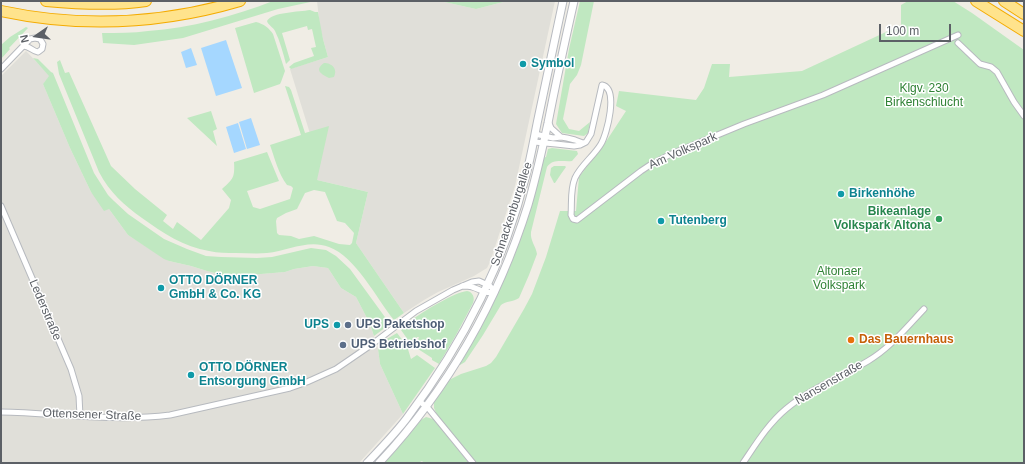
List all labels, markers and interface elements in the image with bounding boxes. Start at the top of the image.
north arrow [16,16,56,56]
scale bar [881,16,953,42]
text: 100 m [886,24,919,38]
text: N [18,33,31,44]
place label: Symbol [531,57,574,71]
marker: Symbol [518,59,528,69]
park label: Klgv. 230 Birkenschlucht [885,82,963,110]
street label: Am Volkspark [647,130,719,172]
street label: Schnackenburgallee [488,160,536,268]
place label: Birkenhöhe [849,187,915,201]
marker: Birkenhöhe [836,189,846,199]
place label: Bikeanlage Volkspark Altona [834,205,931,233]
place label: Tutenberg [669,214,727,228]
marker: Bikeanlage Volkspark Altona [934,214,944,224]
marker: Tutenberg [656,216,666,226]
park label: Altonaer Volkspark [813,265,865,293]
place label: OTTO DÖRNER GmbH & Co. KG [169,274,261,302]
street label: Lederstraße [26,277,64,343]
marker: OTTO DÖRNER GmbH & Co. KG [156,283,166,293]
place label: UPS [304,318,329,332]
place label: UPS Paketshop [356,318,445,332]
marker: UPS [332,320,342,330]
marker: UPS Paketshop [343,320,353,330]
place label: Das Bauernhaus [859,333,954,347]
marker: Das Bauernhaus [846,335,856,345]
place label: UPS Betriebshof [351,338,446,352]
marker: UPS Betriebshof [338,340,348,350]
street label: Nansenstraße [793,358,865,408]
place label: OTTO DÖRNER Entsorgung GmbH [199,361,306,389]
marker: OTTO DÖRNER Entsorgung GmbH [186,370,196,380]
street label: Ottensener Straße [42,406,142,424]

